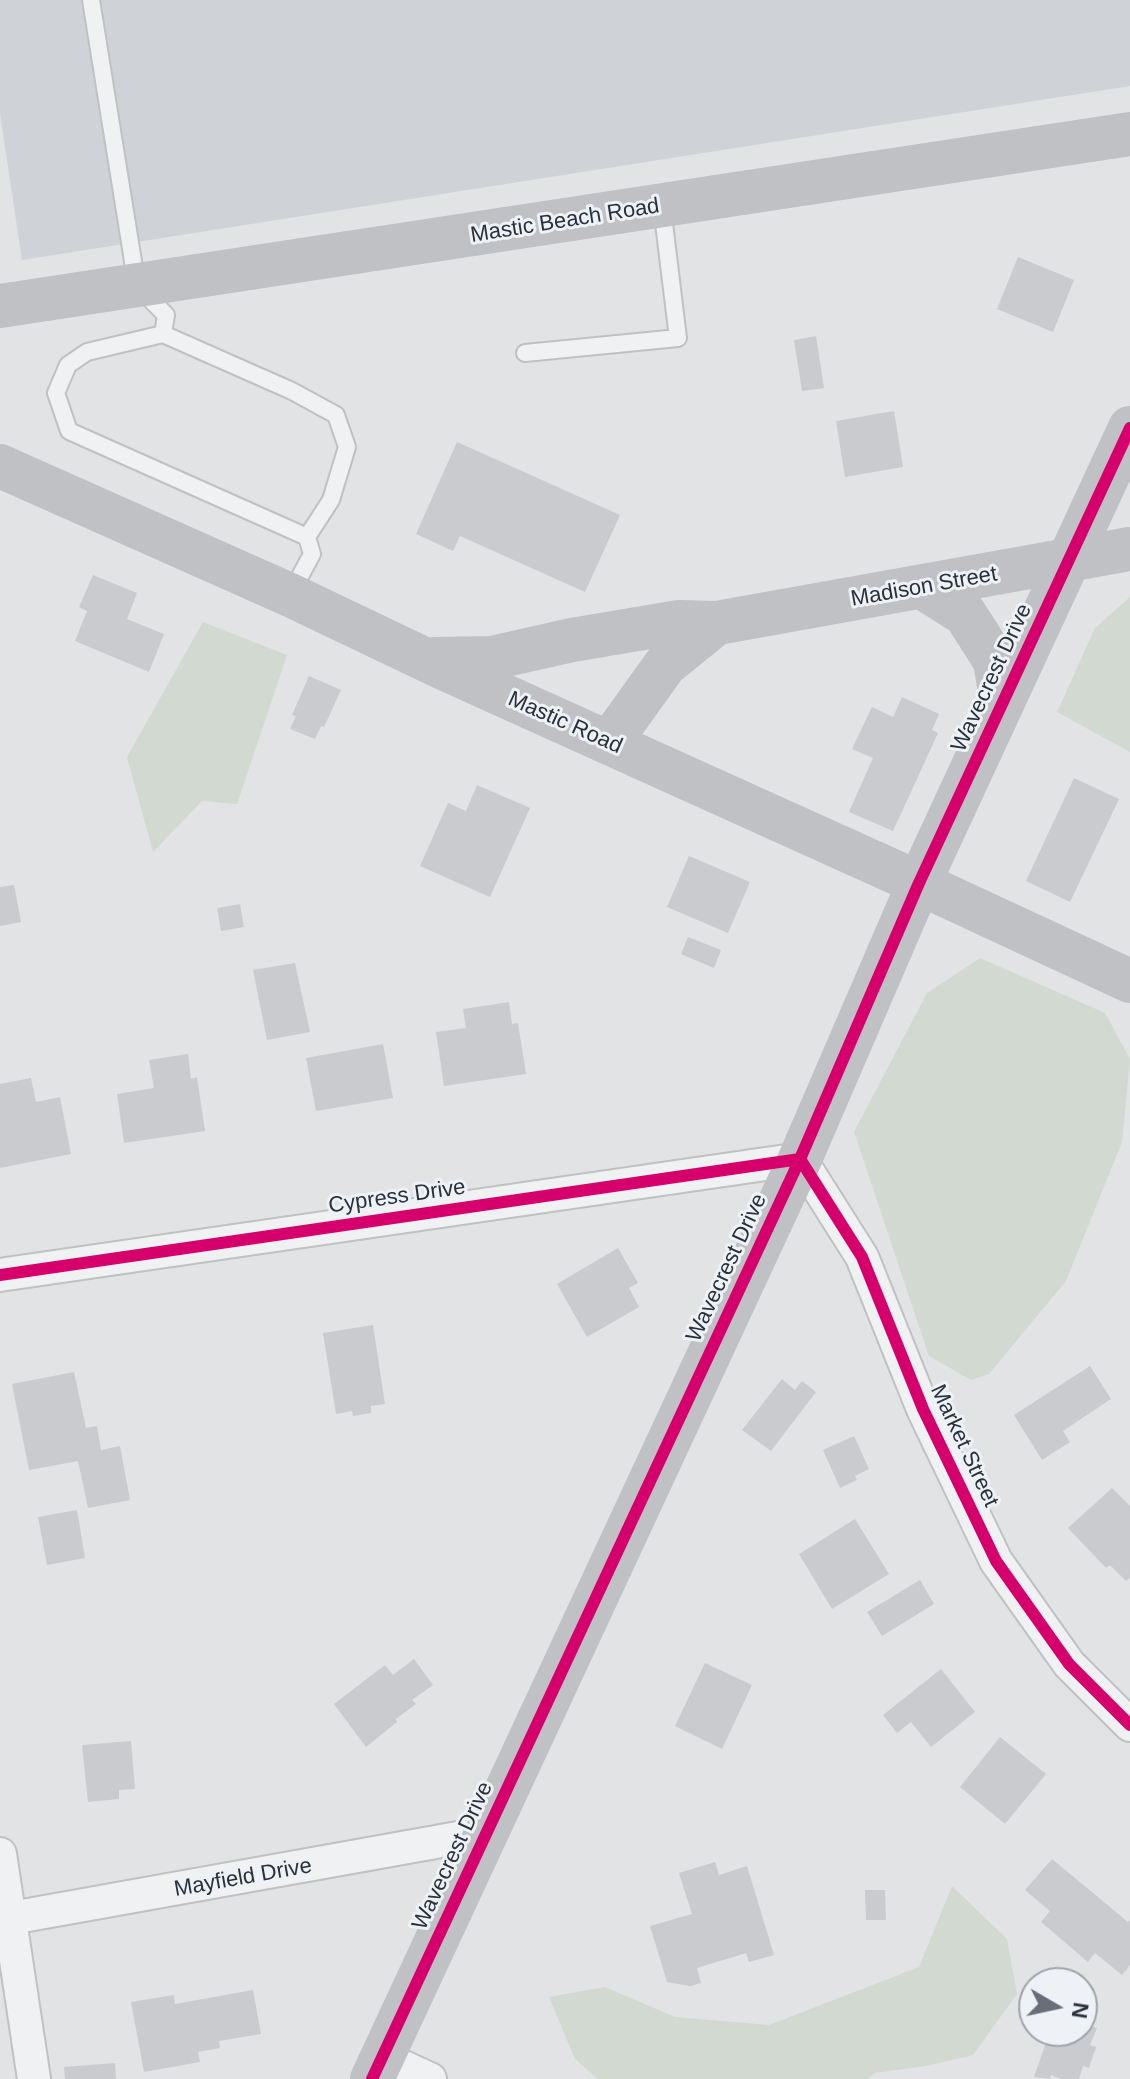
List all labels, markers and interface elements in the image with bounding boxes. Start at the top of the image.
street label: Mastic Beach Road [469,193,661,249]
street label: Madison Street [849,561,999,613]
street label: Wavecrest Drive [946,600,1038,756]
street label: Mastic Road [504,686,626,760]
street label: Cypress Drive [327,1174,467,1220]
street label: Wavecrest Drive [681,1190,773,1346]
street label: Market Street [924,1381,1004,1511]
street label: Wavecrest Drive [407,1778,499,1934]
street label: Mayfield Drive [172,1853,314,1903]
north arrow [1018,1967,1098,2047]
text: N [1067,2001,1094,2020]

